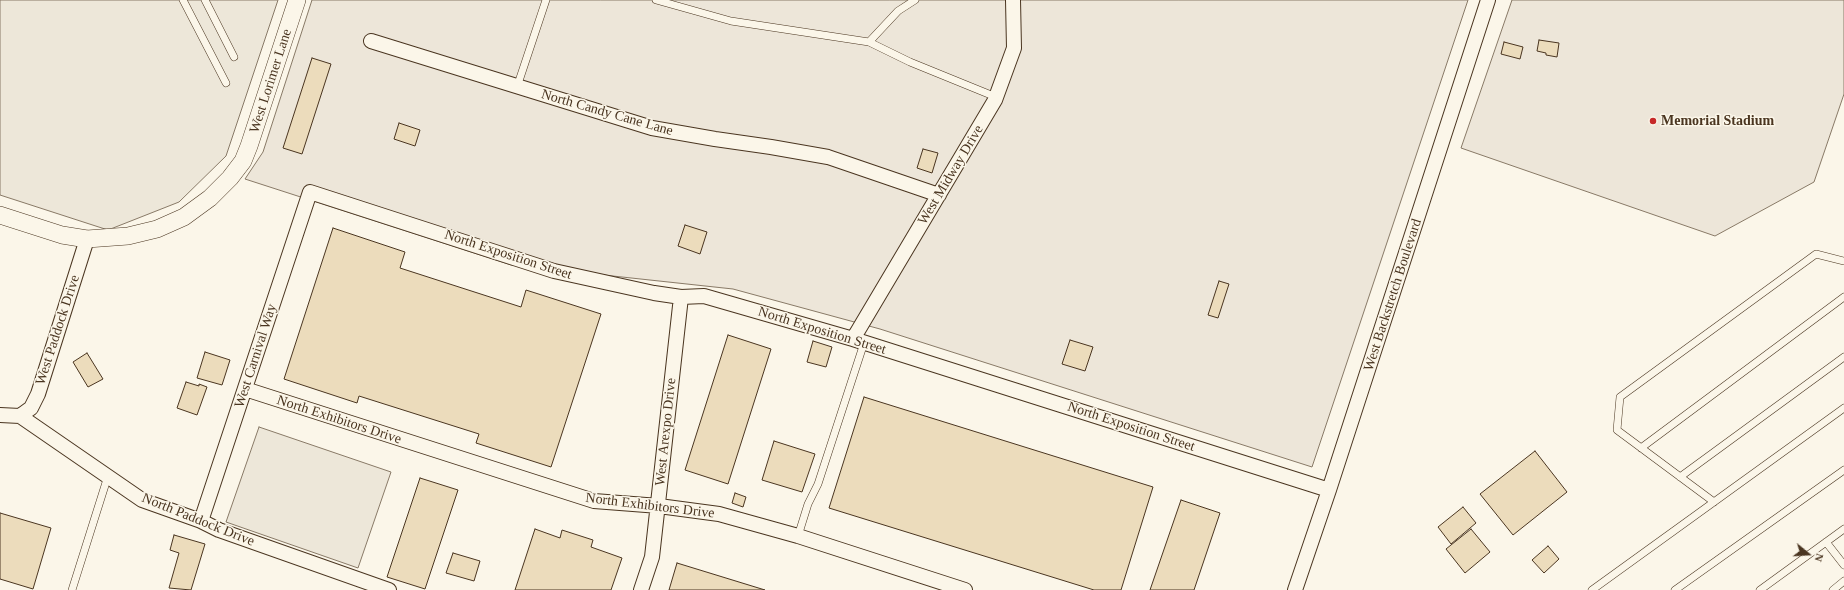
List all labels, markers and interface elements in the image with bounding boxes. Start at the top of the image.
street label: West Lorimer Lane [246,27,296,135]
street label: North Candy Cane Lane [539,86,675,140]
place label: Memorial Stadium [1661,113,1774,129]
marker: Memorial Stadium [1648,116,1658,126]
street label: West Midway Drive [915,122,987,228]
street label: West Backstretch Boulevard [1360,217,1426,373]
street label: North Exposition Street [442,226,574,284]
street label: West Paddock Drive [32,273,84,387]
street label: West Carnival Way [231,302,281,410]
street label: North Exposition Street [756,304,888,358]
street label: West Arexpo Drive [652,377,680,487]
street label: North Exhibitors Drive [275,392,403,448]
street label: North Exposition Street [1065,398,1197,456]
street label: North Paddock Drive [139,490,257,550]
street label: North Exhibitors Drive [585,490,715,522]
north arrow [1788,534,1828,574]
text: N [1812,552,1826,563]

